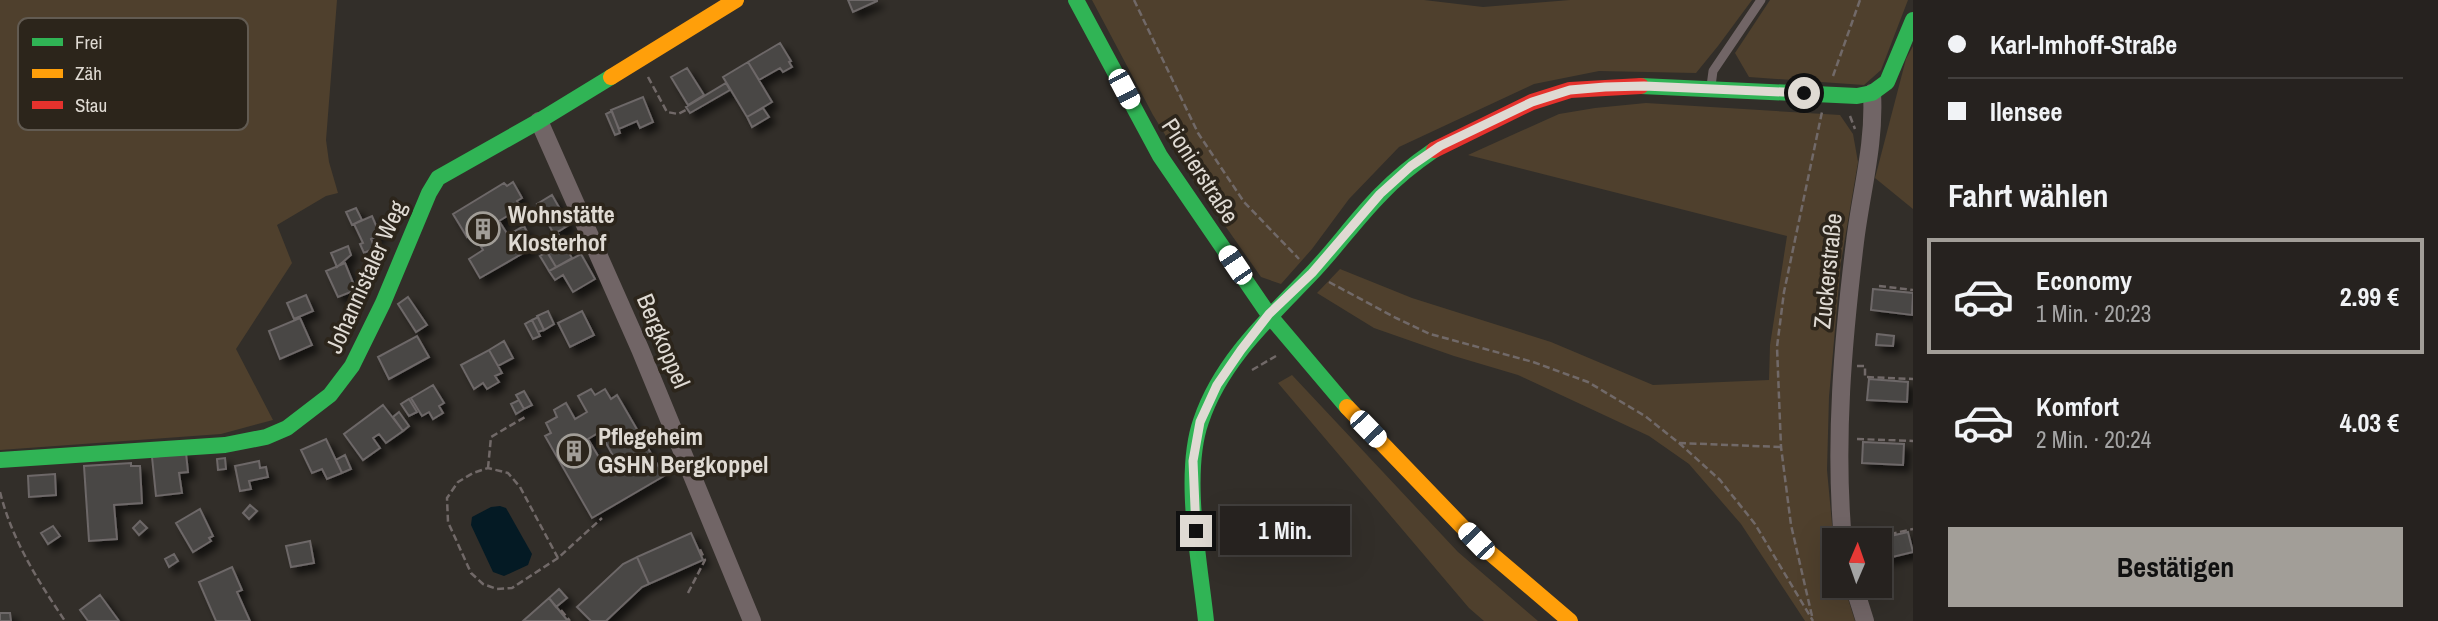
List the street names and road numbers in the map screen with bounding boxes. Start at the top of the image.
street label: Pionierstraße [1155,112,1247,229]
street label: Johannistaler Weg [317,195,413,358]
street label: Zuckerstraße [1805,212,1849,330]
street label: Bergkoppel [630,289,698,393]

